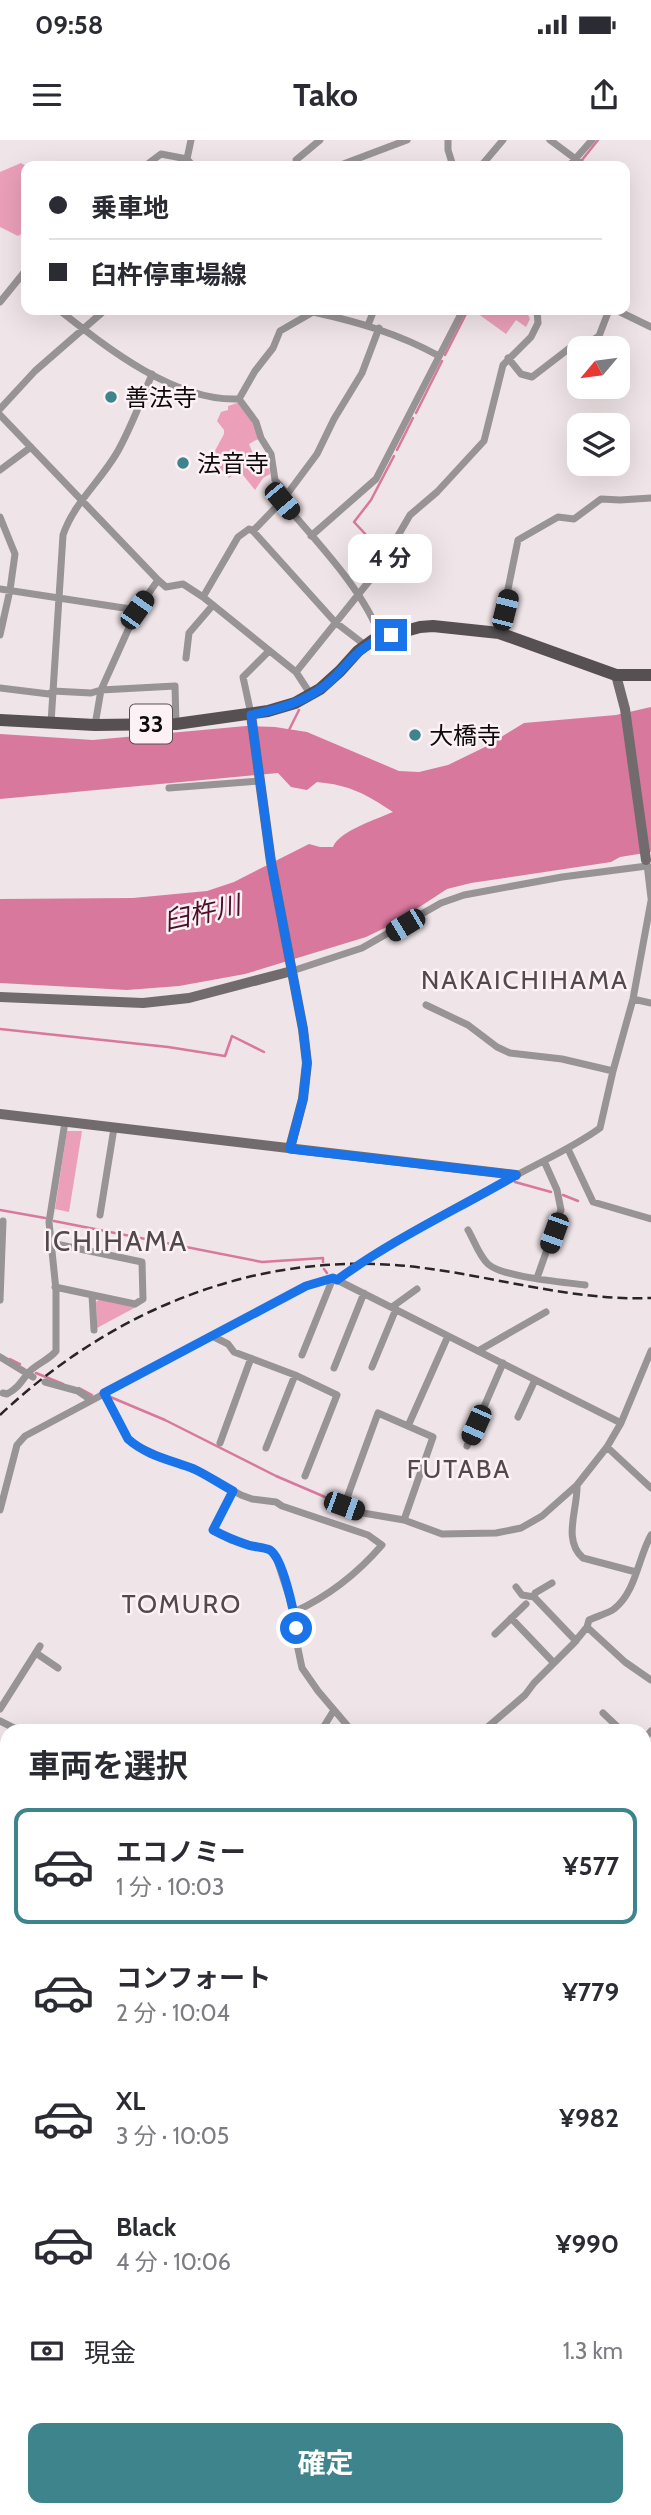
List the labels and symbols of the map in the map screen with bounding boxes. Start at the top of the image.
north arrow [567,336,630,399]
place label: 善法寺 [125,383,197,412]
marker: 善法寺 [103,389,119,405]
place label: 法音寺 [197,449,269,478]
marker: 法音寺 [175,455,191,471]
car [261,478,304,524]
callout: 4 分 [349,533,433,582]
car [117,587,158,633]
car [490,587,521,633]
route end [375,619,407,651]
road number: 33 [130,704,172,744]
place label: 大橋寺 [429,721,501,750]
marker: 大橋寺 [407,727,423,743]
water label: 臼杵川 [160,888,247,937]
car [382,905,429,945]
district label: NAKAICHIHAMA [421,964,629,996]
car [537,1210,572,1256]
district label: ICHIHAMA [44,1224,188,1258]
car [458,1402,495,1448]
district label: FUTABA [407,1453,511,1485]
car [321,1489,368,1523]
district label: TOMURO [122,1588,242,1620]
route start [280,1612,312,1644]

